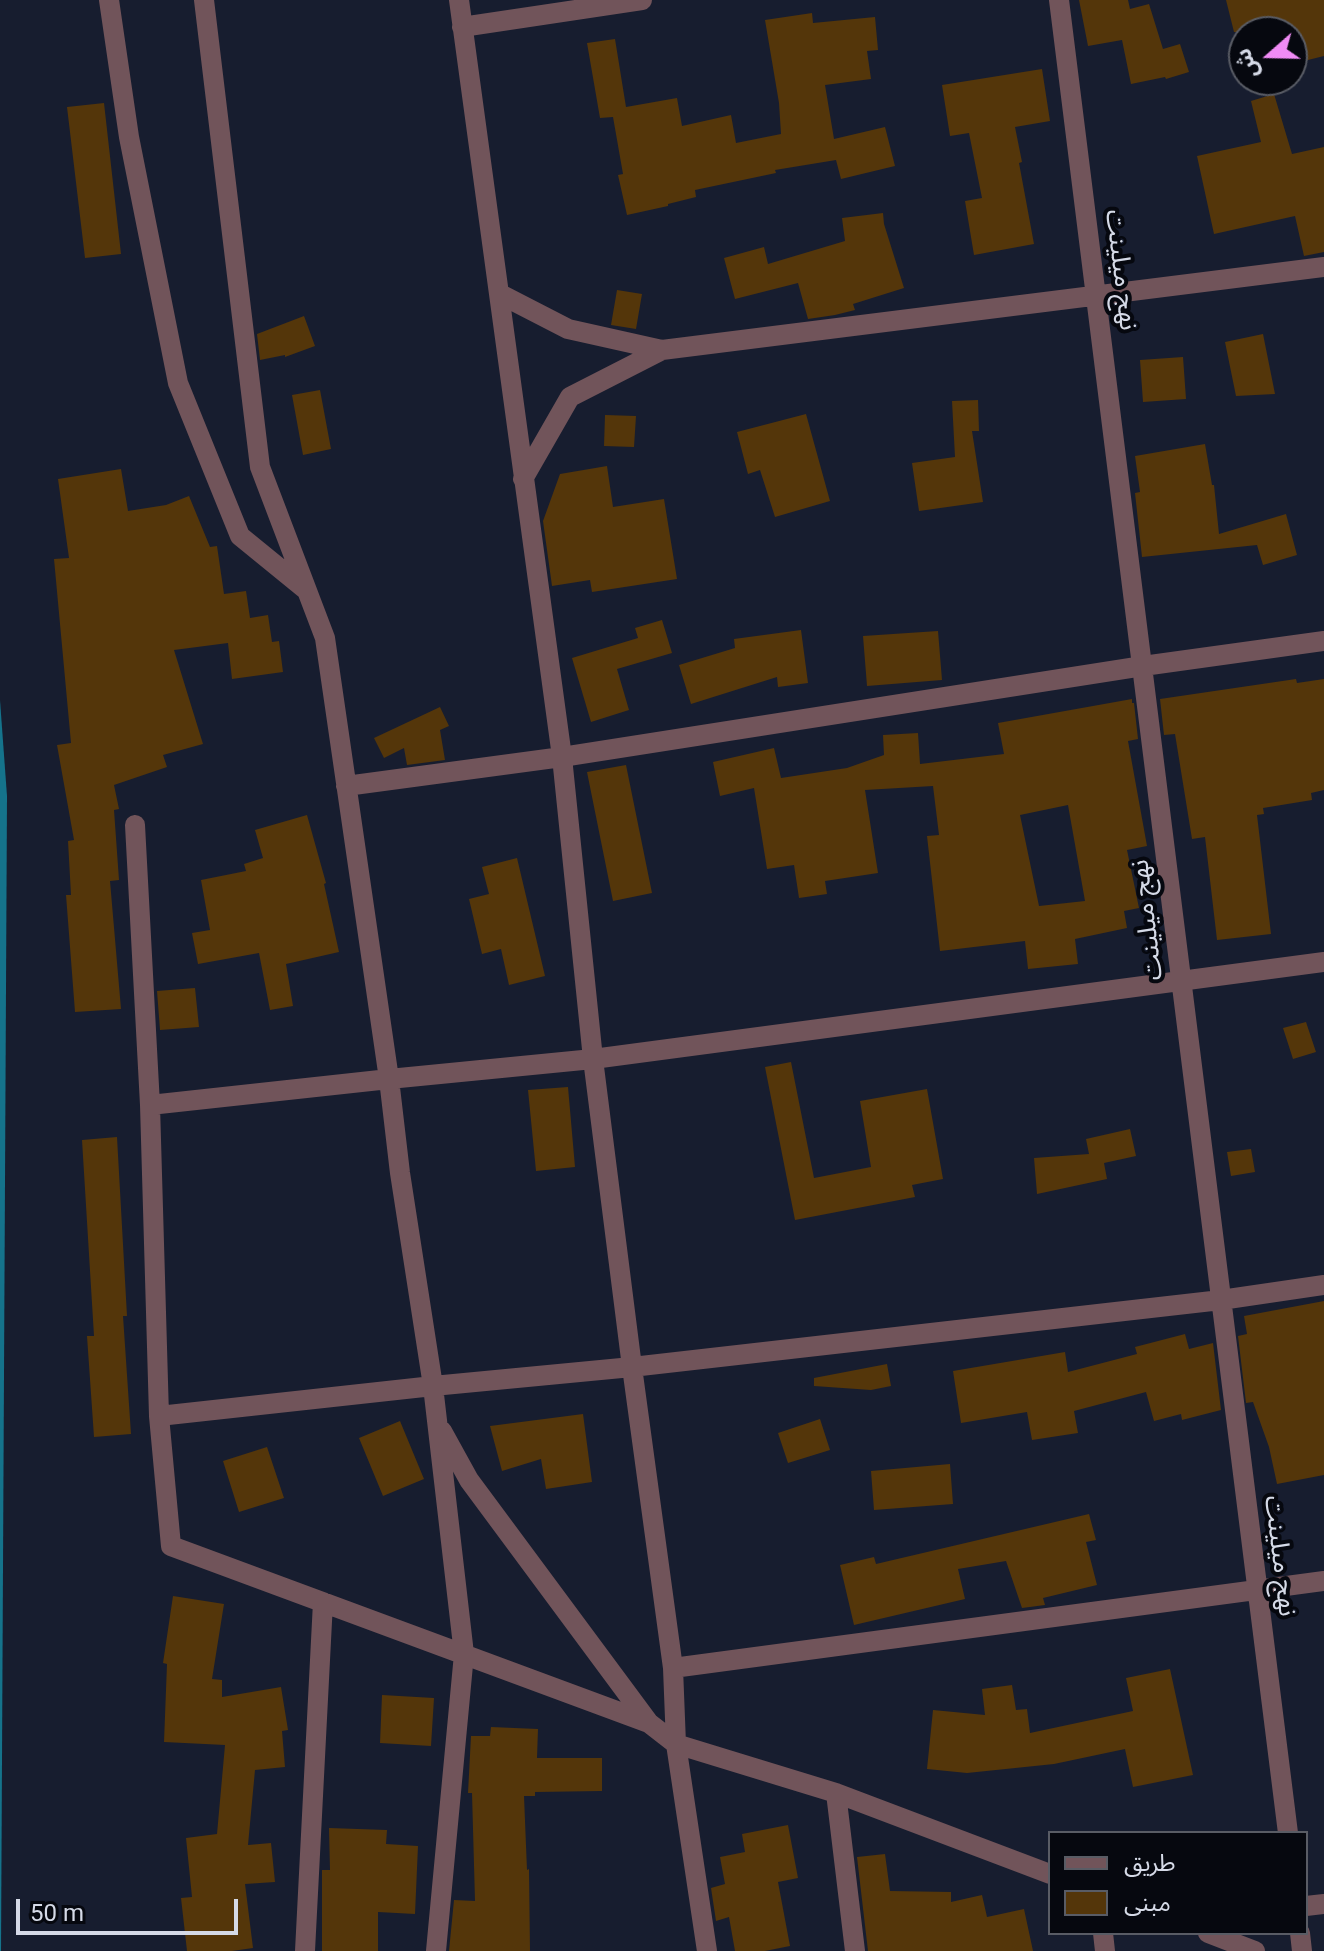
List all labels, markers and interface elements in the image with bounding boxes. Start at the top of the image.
north arrow [1228,16,1308,96]
text: ش [1230,45,1264,82]
street label: نهج ميلينت [1097,208,1143,332]
street label: نهج ميلينت [1125,858,1171,982]
street label: نهج ميلينت [1256,1494,1302,1618]
legend [1048,1831,1308,1935]
text: طريق [1124,1849,1176,1877]
scale bar [20,1883,242,1933]
text: مبنى [1124,1889,1171,1917]
text: 50 m [30,1899,84,1927]

